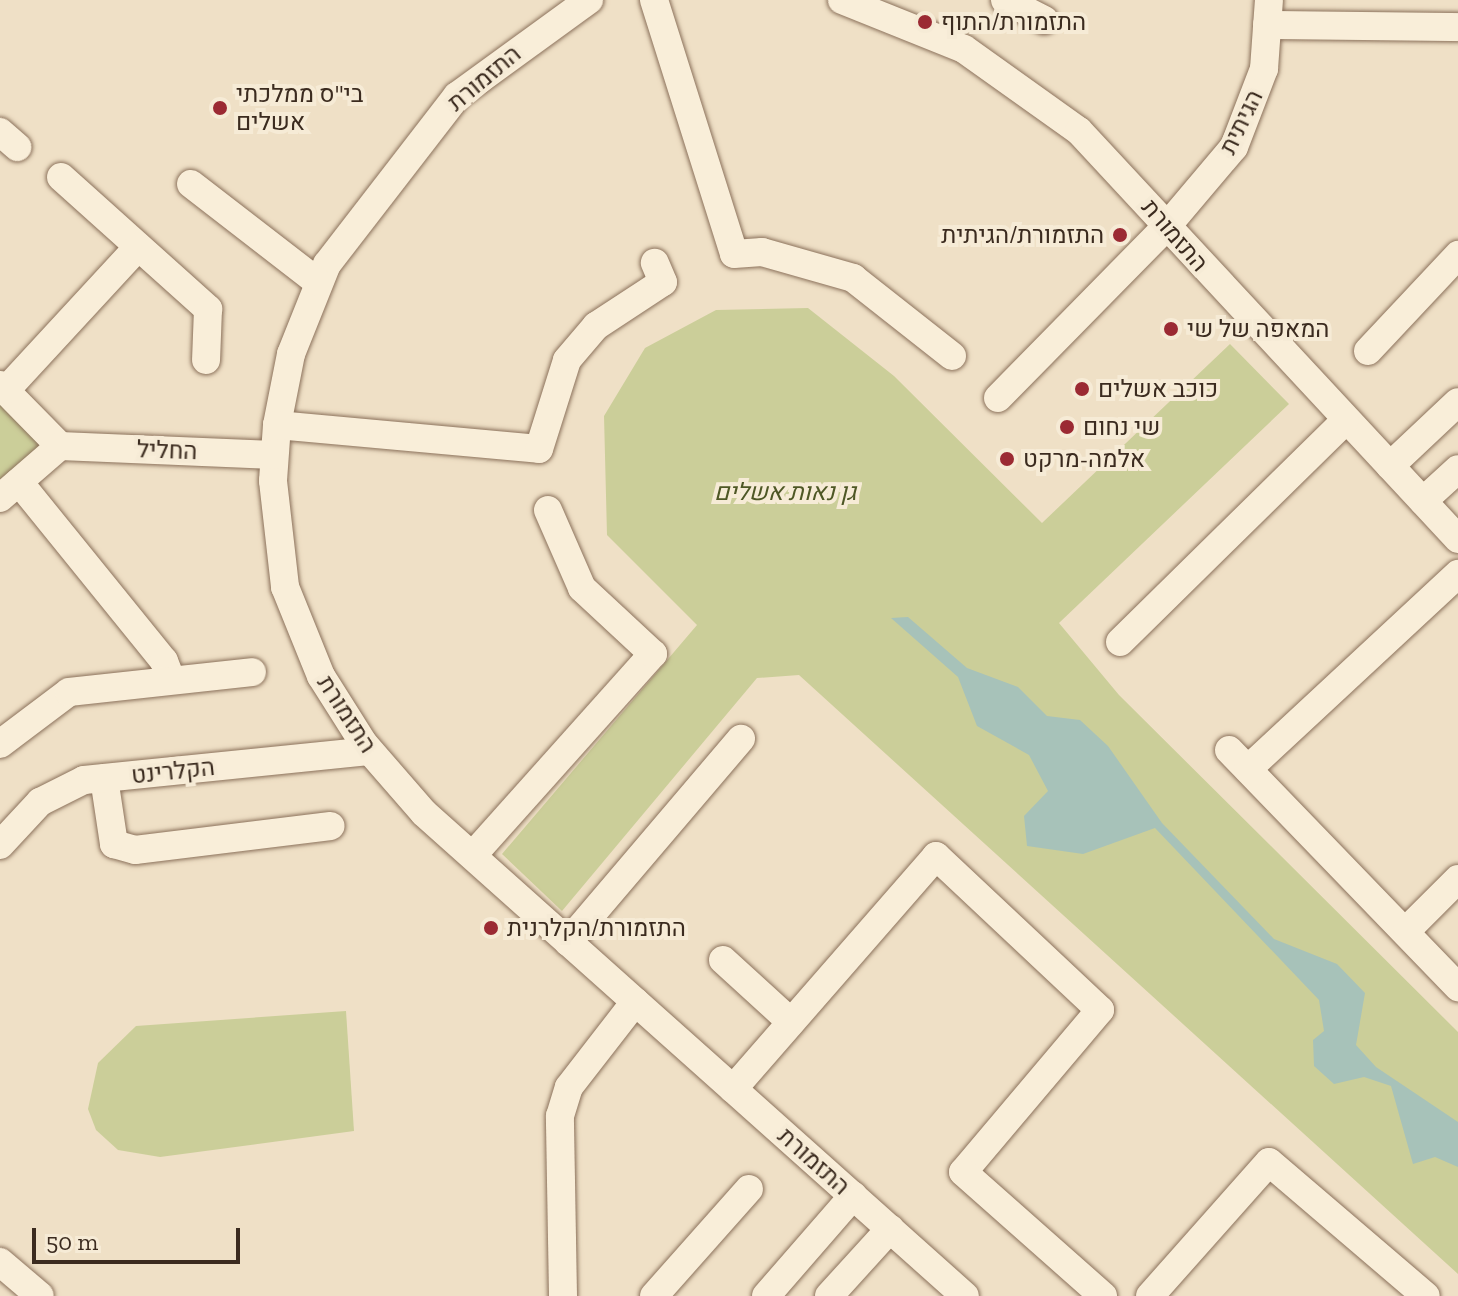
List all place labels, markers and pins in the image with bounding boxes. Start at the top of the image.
place label: התזמורת/התוף [941,8,1086,36]
marker: התזמורת/התוף [916,13,934,31]
place label: בי"ס ממלכתי אשלים [236,80,363,136]
marker: בי"ס ממלכתי אשלים [211,99,229,117]
place label: התזמורת/הגיתית [941,221,1104,249]
marker: התזמורת/הגיתית [1111,226,1129,244]
place label: המאפה של שי [1187,315,1329,343]
marker: המאפה של שי [1162,320,1180,338]
place label: כוכב אשלים [1098,375,1218,403]
marker: כוכב אשלים [1073,380,1091,398]
place label: שי נחום [1083,413,1160,441]
marker: שי נחום [1058,418,1076,436]
place label: אלמה-מרקט [1023,445,1145,473]
marker: אלמה-מרקט [998,450,1016,468]
place label: התזמורת/הקלרנית [507,914,686,942]
marker: התזמורת/הקלרנית [482,919,500,937]

